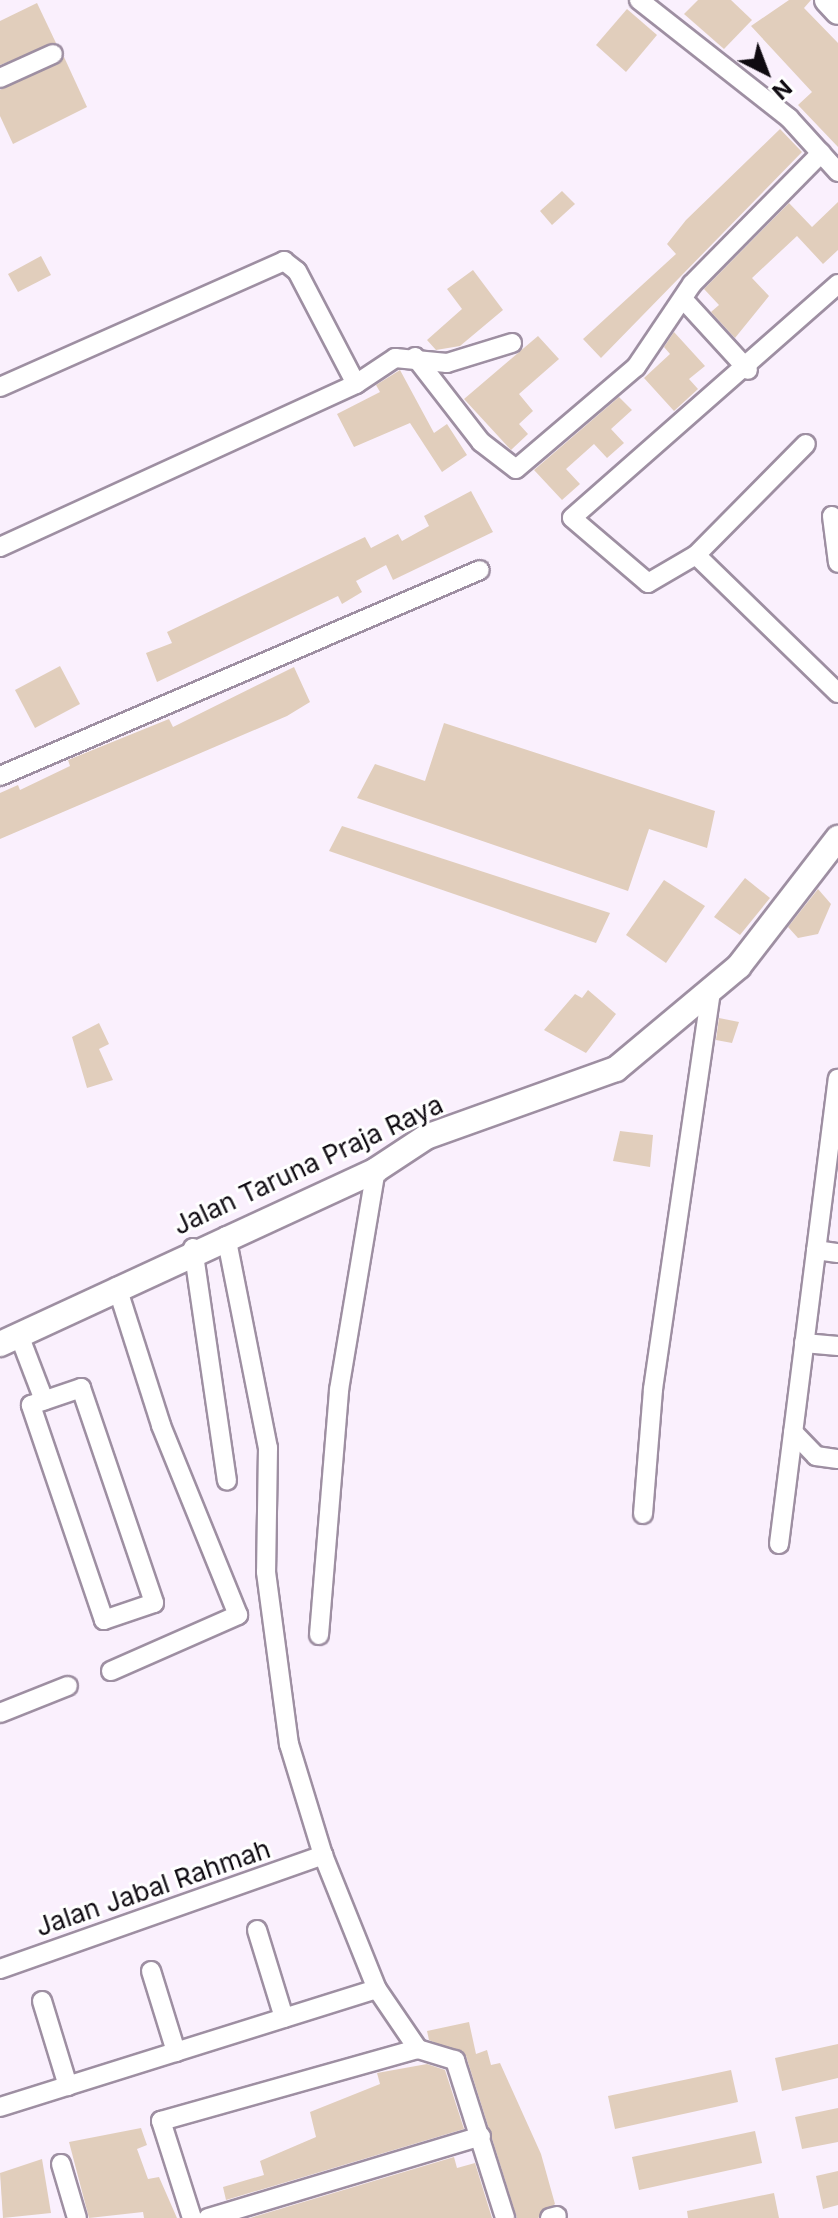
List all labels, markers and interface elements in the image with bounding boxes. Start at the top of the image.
north arrow [726,32,806,112]
text: N [767,75,797,105]
street label: Jalan Taruna Praja Raya [168,1089,448,1241]
street label: Jalan Jabal Rahmah [32,1833,274,1943]

